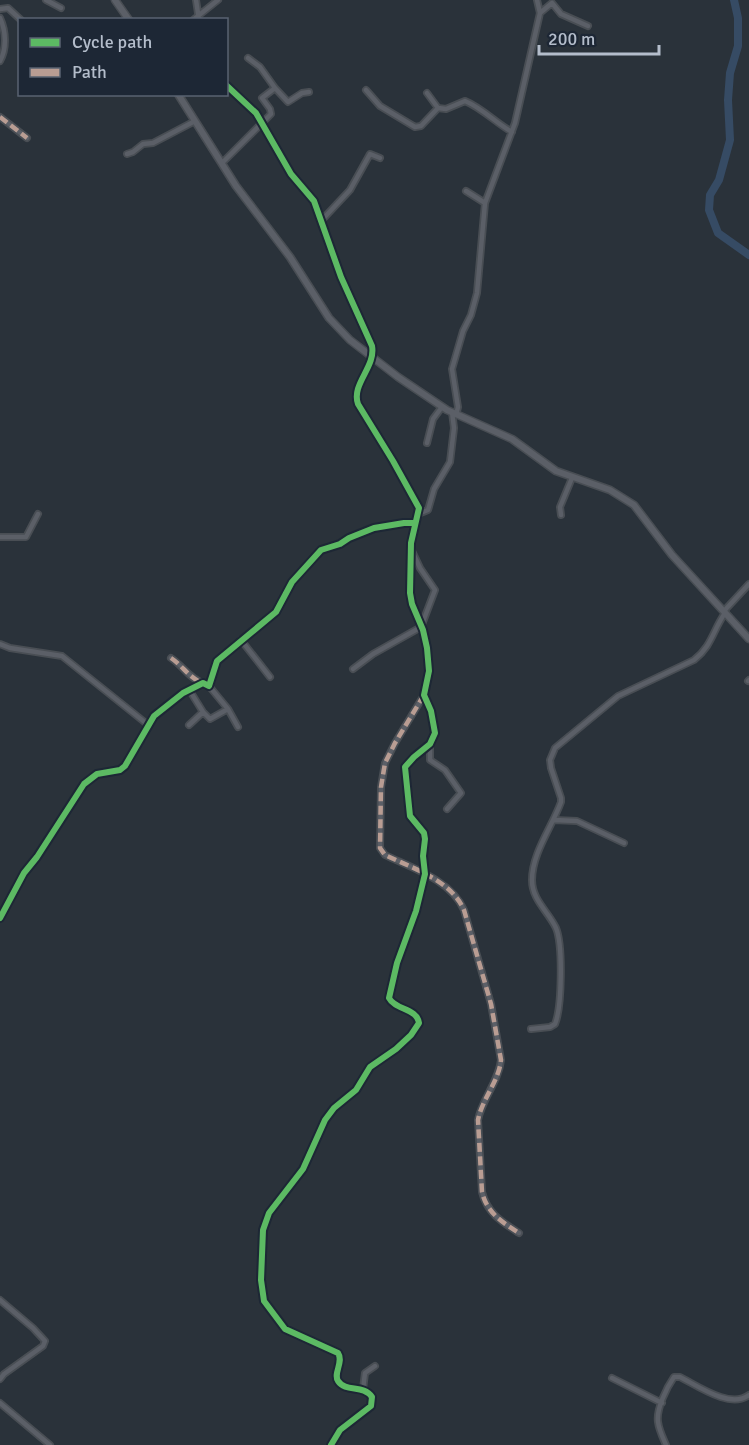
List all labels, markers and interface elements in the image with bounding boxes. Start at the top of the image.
legend [18,18,228,96]
scale bar [539,18,659,56]
text: 200 m [548,28,595,50]
text: Cycle path [72,31,152,53]
text: Path [72,61,107,83]

